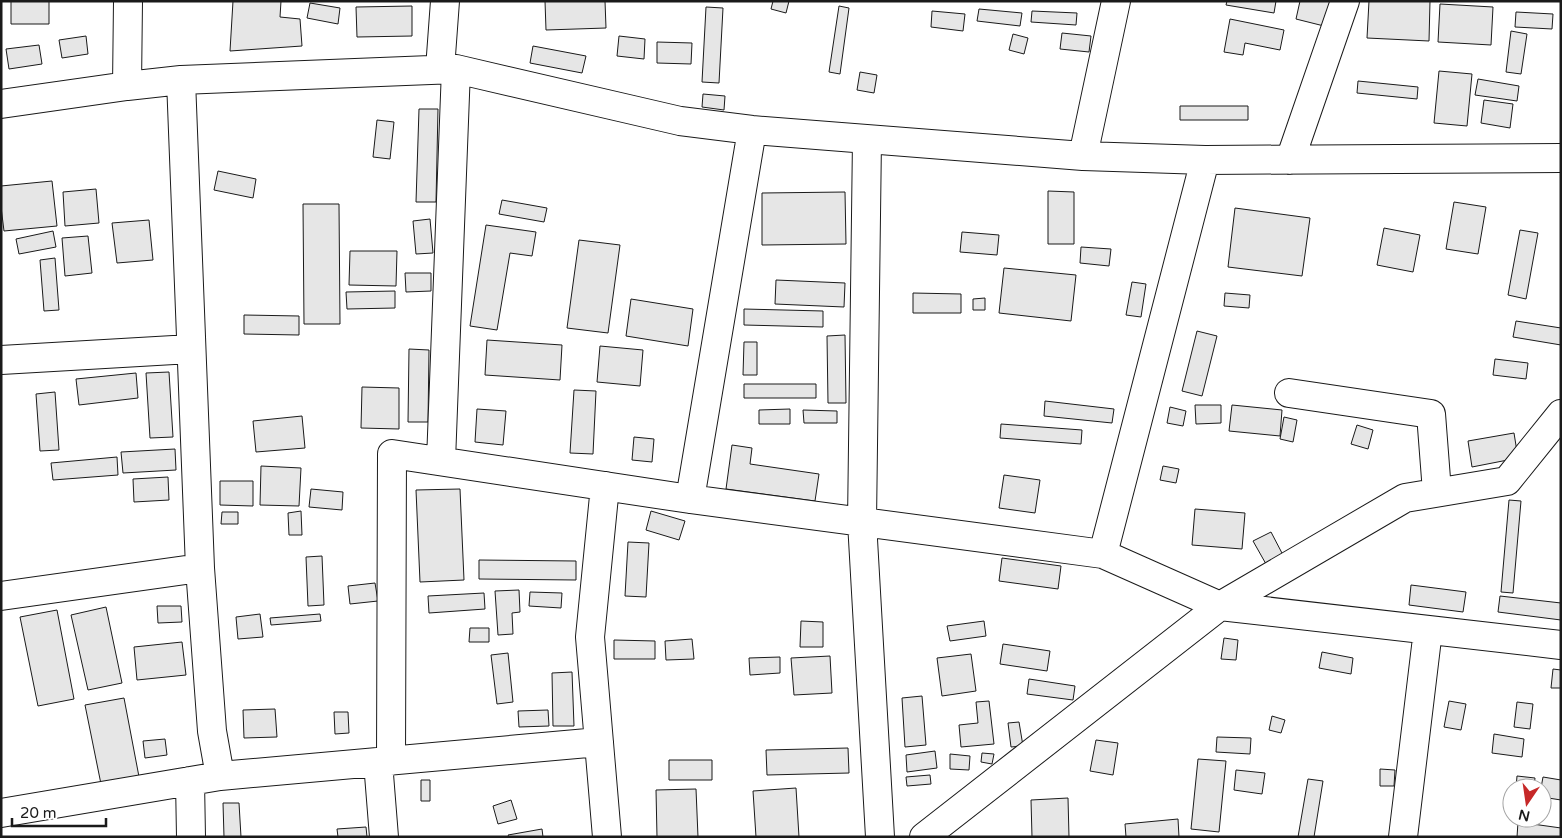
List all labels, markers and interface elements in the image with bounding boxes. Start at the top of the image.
north arrow [1502,778,1552,828]
scale bar [12,796,106,828]
text: 20 m [20,804,57,822]
text: N [1517,806,1532,825]

